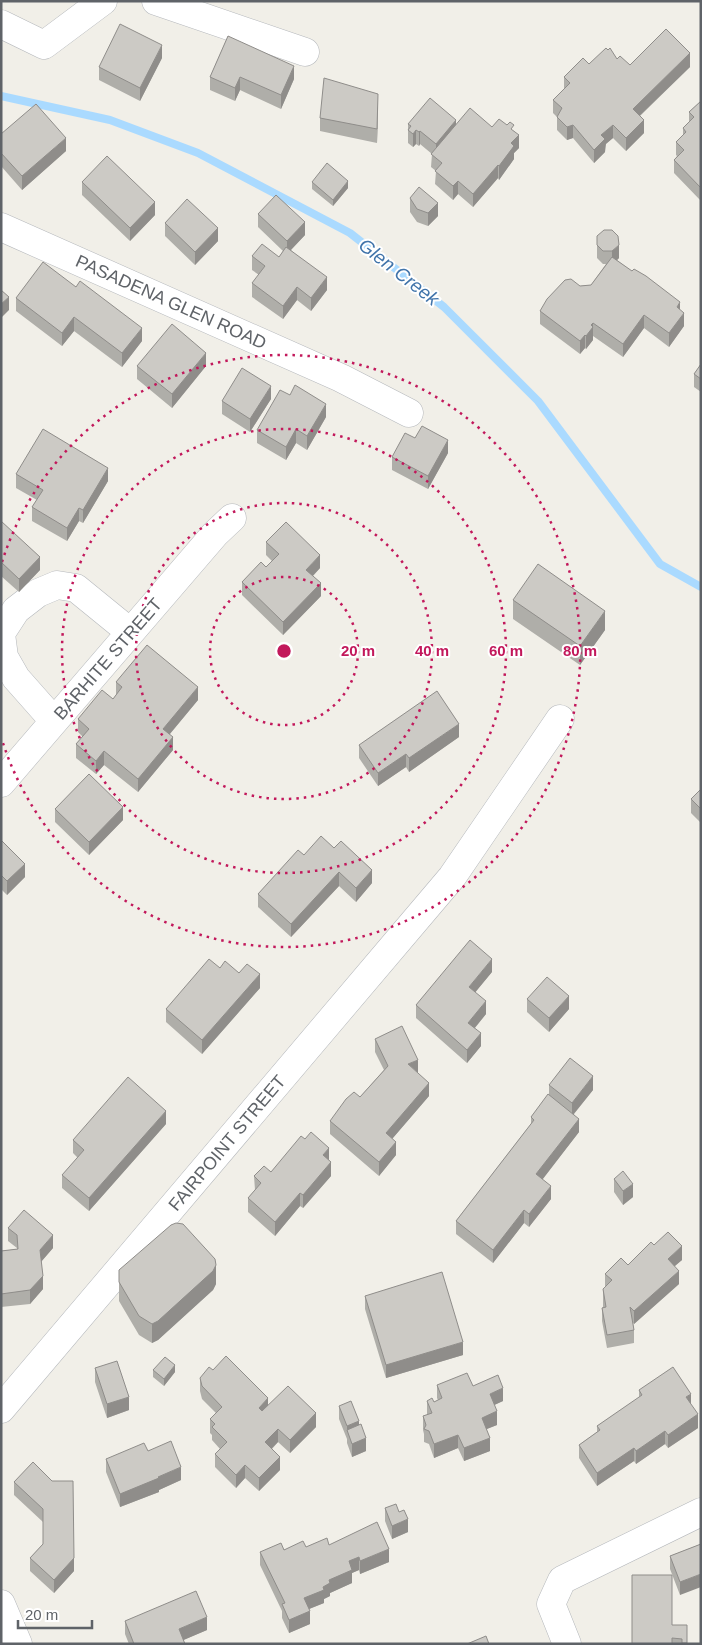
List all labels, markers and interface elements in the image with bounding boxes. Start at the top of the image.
water label: Glen Creek [355,234,445,311]
street label: PASADENA GLEN ROAD [73,251,269,353]
street label: BARHITE STREET [50,594,166,724]
centre of rings [275,642,293,660]
text: 20 m [341,642,375,659]
text: 40 m [415,642,449,659]
text: 60 m [489,642,523,659]
text: 80 m [563,642,597,659]
street label: FAIRPOINT STREET [164,1071,290,1215]
scale bar [18,1598,91,1630]
text: 20 m [25,1606,58,1623]

